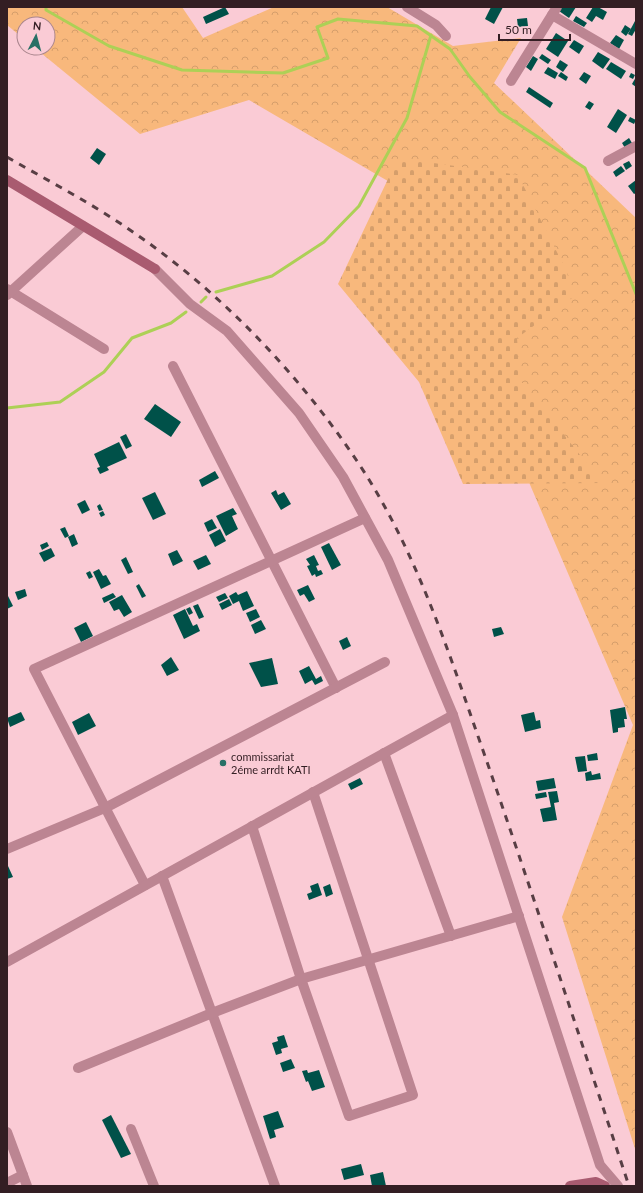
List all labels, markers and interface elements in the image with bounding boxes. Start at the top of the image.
north arrow [16,16,56,56]
scale bar [499,16,570,42]
text: N [32,19,42,32]
text: 50 m [505,22,532,37]
place label: commissariat 2éme arrdt KATI [231,750,311,776]
marker: commissariat 2éme arrdt KATI [218,758,228,768]

